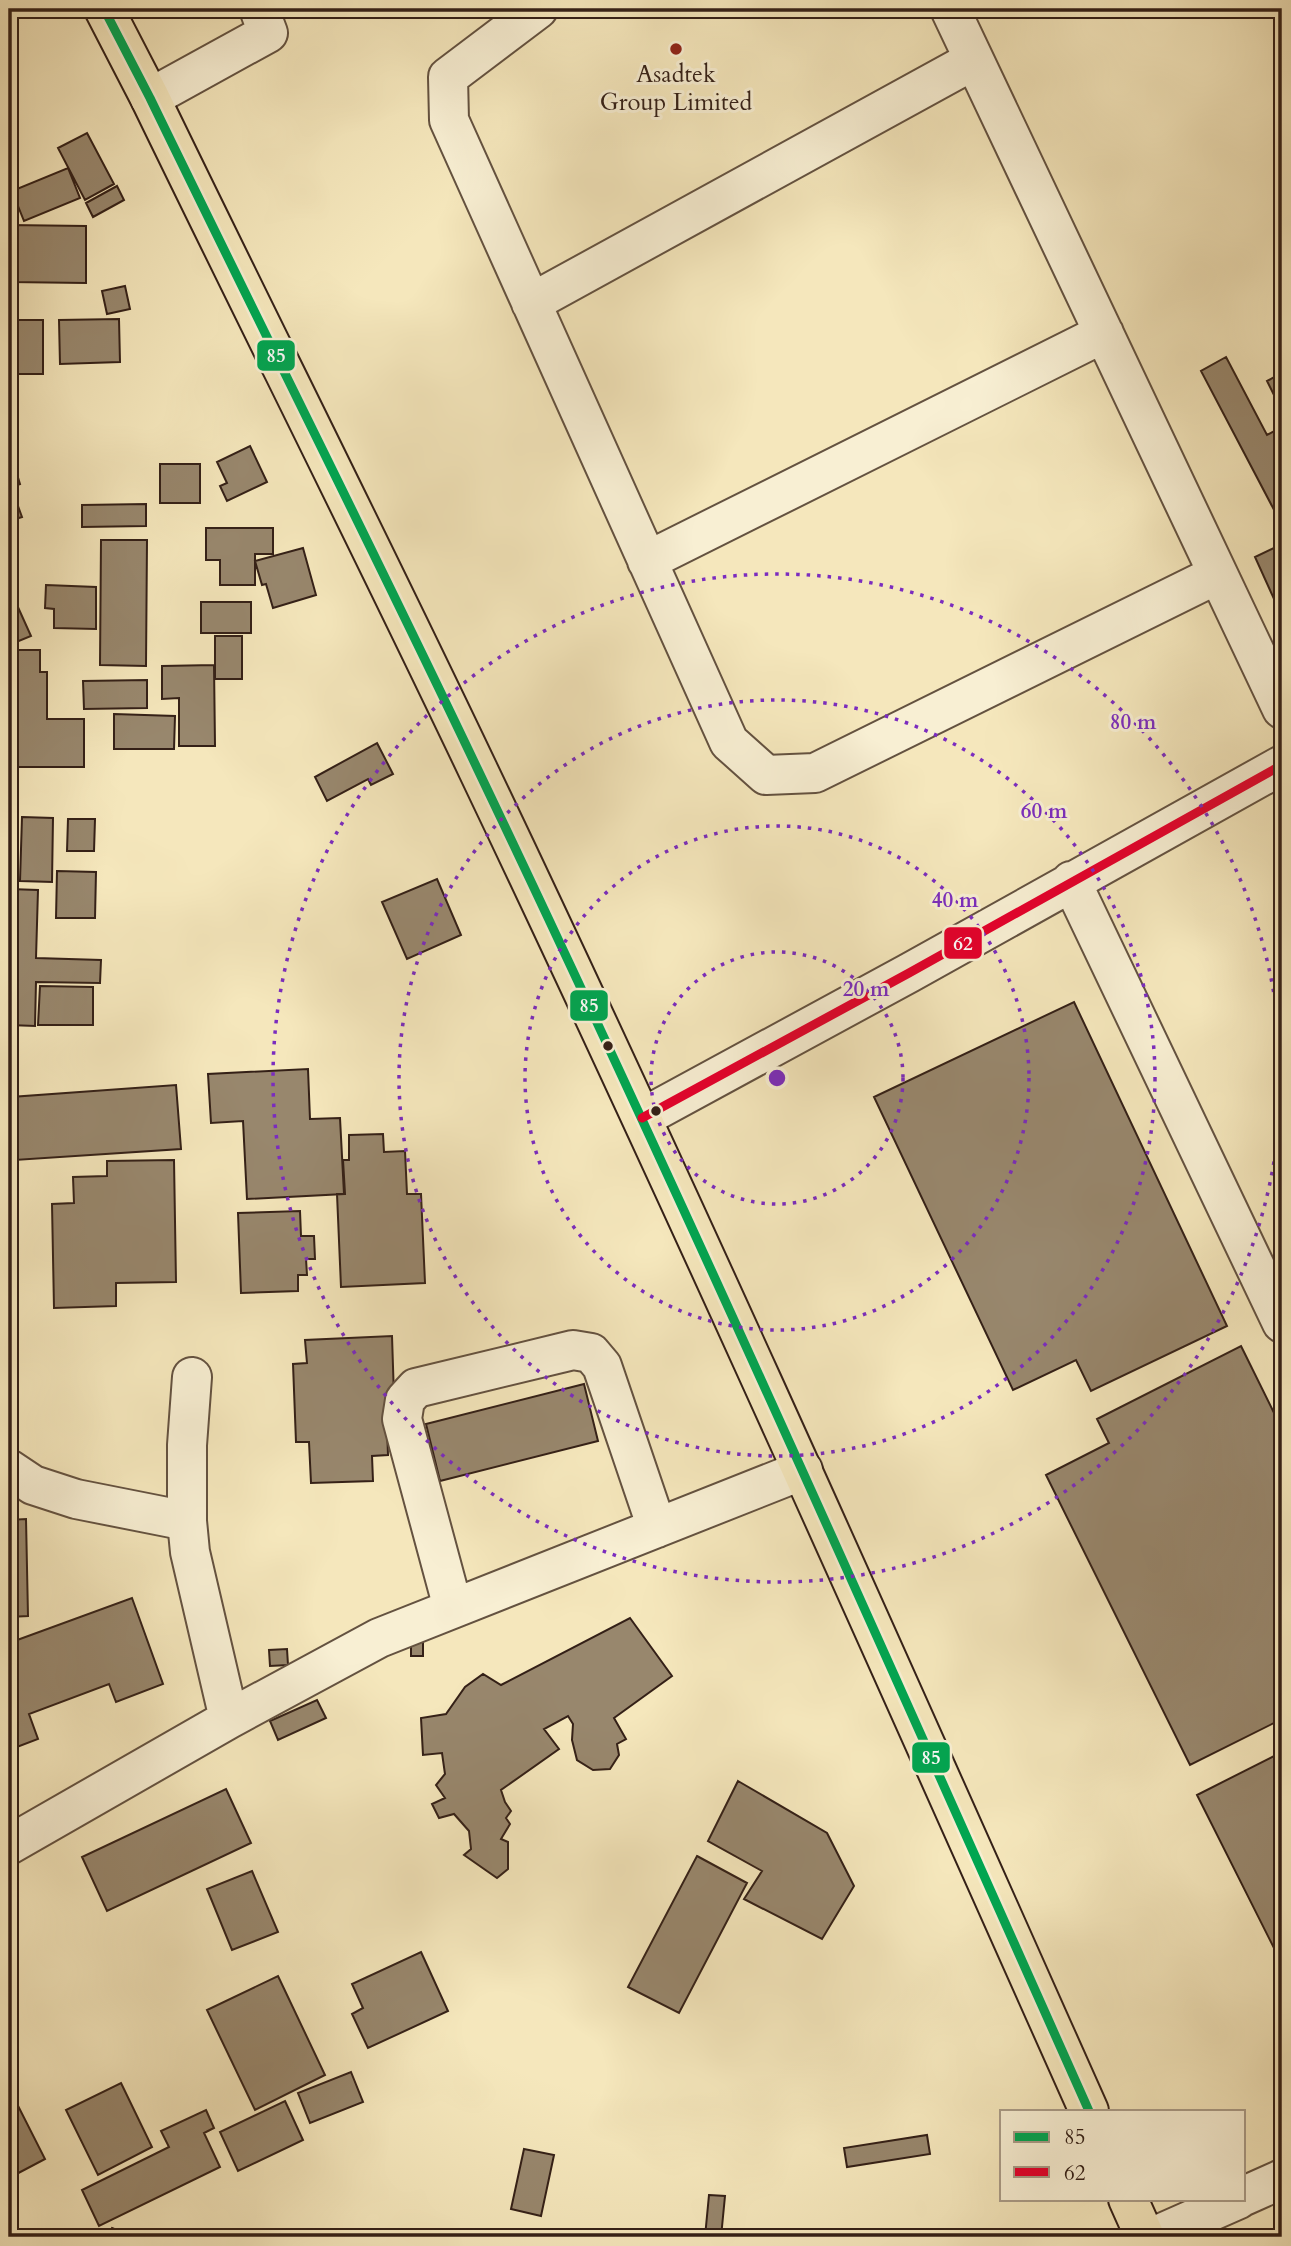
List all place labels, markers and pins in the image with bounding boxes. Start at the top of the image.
marker: Asadtek Group Limited [668,41,684,57]
place label: Asadtek Group Limited [600,58,753,119]
unlabelled marker [601,1039,615,1053]
centre of rings [765,1066,789,1090]
unlabelled marker [649,1104,663,1118]

